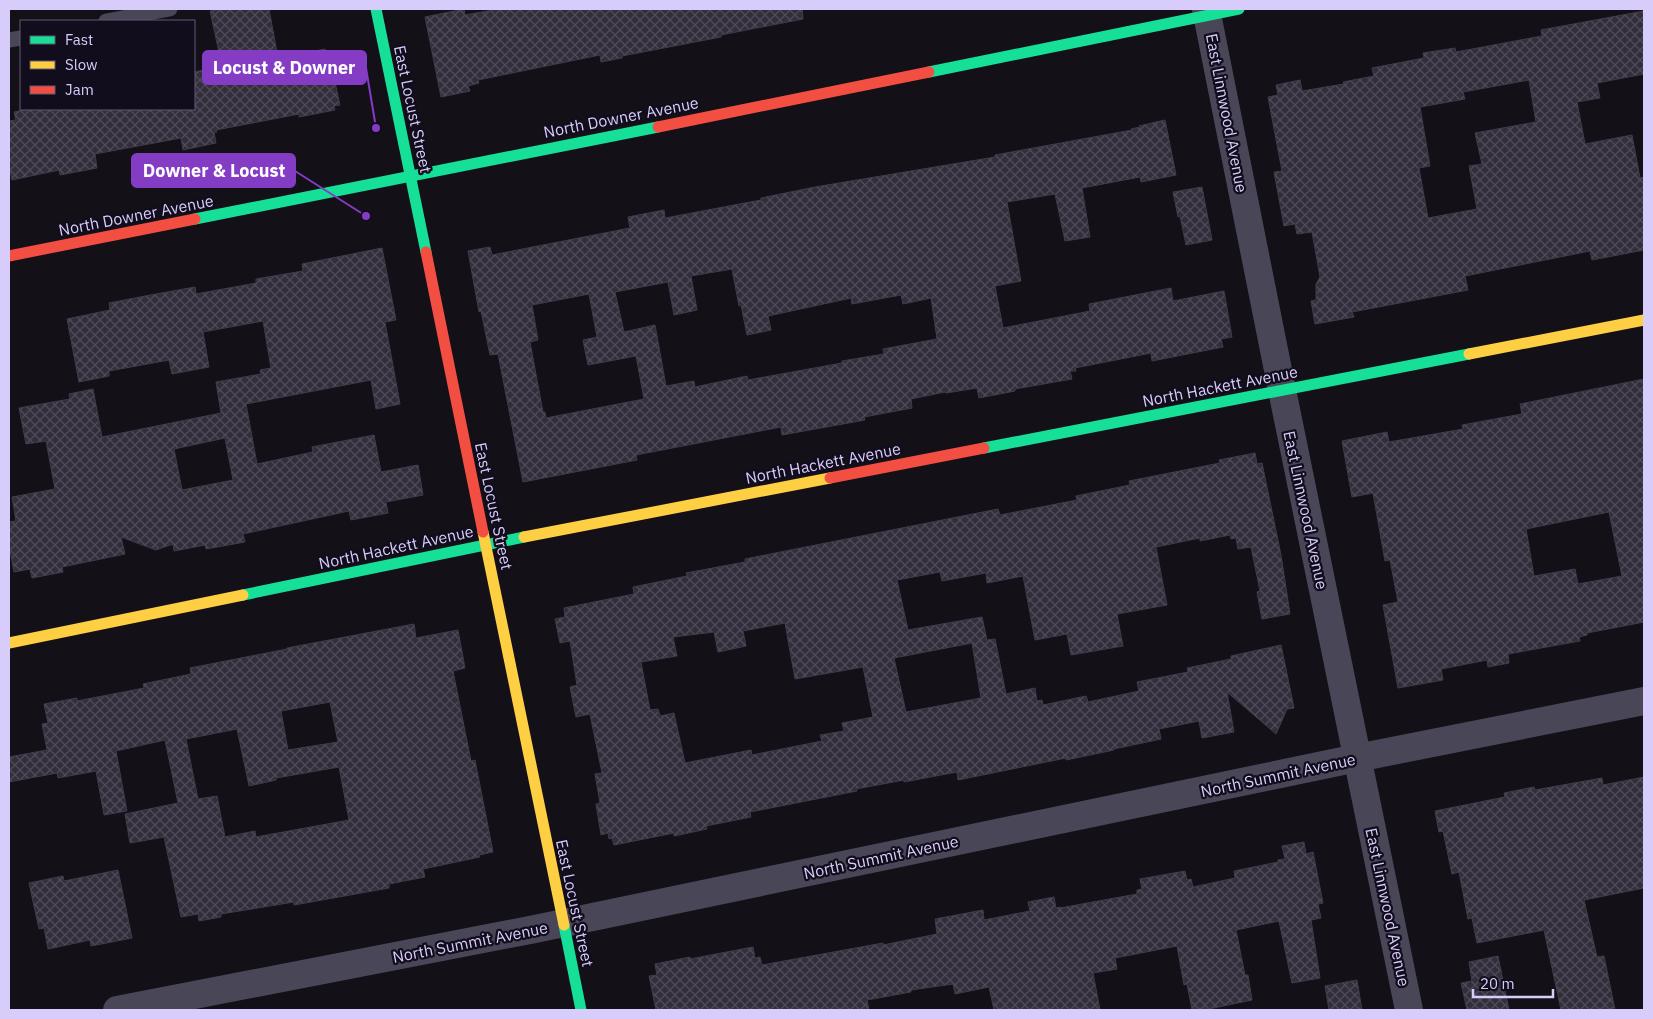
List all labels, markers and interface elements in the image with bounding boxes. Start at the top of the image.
legend [20,20,195,110]
text: Fast [65,30,93,49]
street label: East Linnwood Avenue [1202,32,1252,194]
street label: East Locust Street [390,43,436,175]
callout: Locust & Downer [203,51,366,84]
text: Slow [65,55,98,74]
text: Locust & Downer [213,56,355,79]
text: Jam [65,80,94,99]
street label: North Downer Avenue [542,92,700,142]
callout: Downer & Locust [132,154,295,187]
text: Downer & Locust [143,159,285,182]
street label: North Downer Avenue [57,190,215,240]
street label: North Hackett Avenue [1141,361,1300,411]
street label: East Linnwood Avenue [1279,429,1333,591]
street label: North Hackett Avenue [744,438,903,488]
street label: East Locust Street [471,440,517,572]
street label: North Hackett Avenue [317,521,475,573]
street label: North Summit Avenue [1199,749,1357,801]
street label: East Linnwood Avenue [1361,826,1415,988]
street label: North Summit Avenue [802,831,960,883]
street label: East Locust Street [552,837,598,969]
street label: North Summit Avenue [391,917,550,967]
scale bar [1473,966,1553,998]
text: 20 m [1480,974,1515,993]

